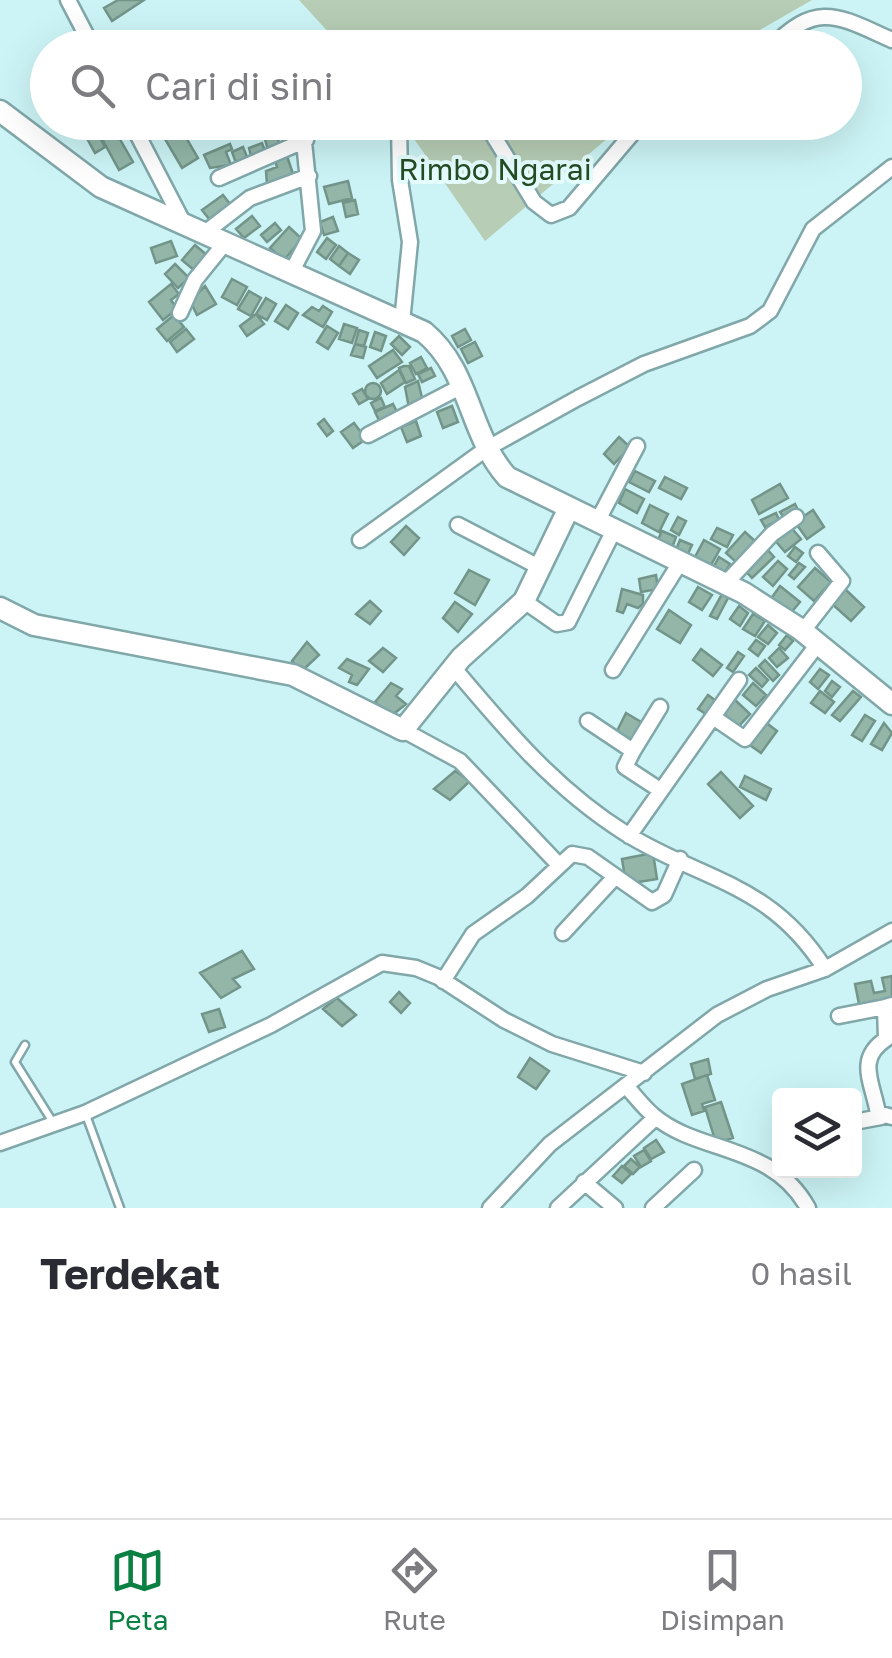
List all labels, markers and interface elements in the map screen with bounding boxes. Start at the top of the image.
search box [30,30,862,140]
icon: search [65,58,120,113]
text: Cari di sini [145,63,334,108]
park label: Rimbo Ngarai [398,151,592,187]
map controls [772,1088,862,1178]
button: layers [772,1088,862,1178]
text: Terdekat [40,1248,220,1298]
text: 0 hasil [751,1254,852,1292]
tab: Peta [107,1543,169,1636]
tab: Rute [383,1543,446,1636]
tab: Disimpan [660,1543,785,1636]

